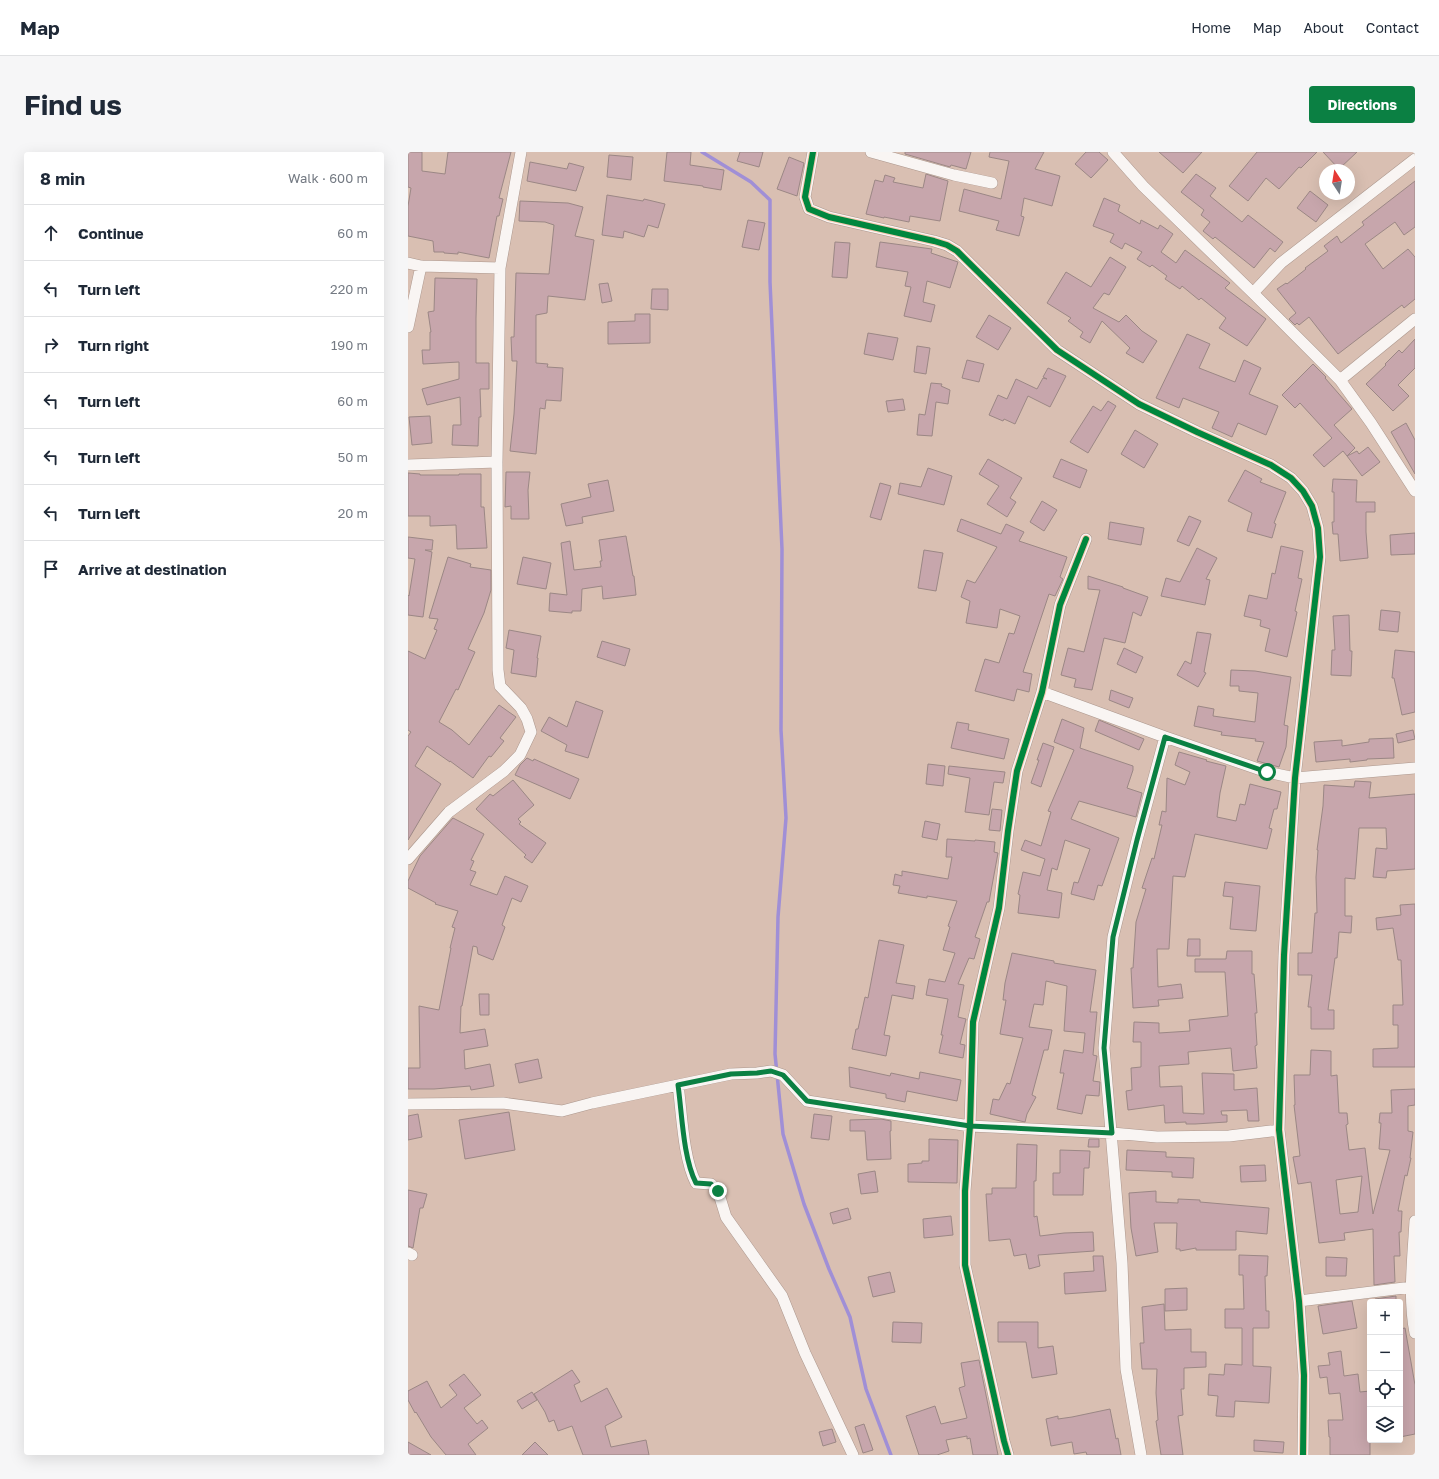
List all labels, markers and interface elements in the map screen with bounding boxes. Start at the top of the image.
text: Map [20,16,60,39]
text: Home [1191,19,1231,36]
text: Map [1253,19,1281,36]
text: About [1303,19,1344,36]
text: Contact [1366,19,1419,36]
button: Directions [1309,86,1415,123]
text: Find us [24,88,122,121]
north arrow [1319,164,1355,200]
text: 8 min [40,168,85,189]
text: Walk · 600 m [288,170,368,186]
icon: ahead [40,222,62,244]
text: Continue [78,224,144,242]
text: 60 m [337,225,368,241]
icon: left [40,278,62,300]
text: Turn left [78,280,140,298]
text: 220 m [330,281,368,297]
icon: right [40,334,62,356]
text: Turn right [78,336,149,354]
text: 190 m [331,337,368,353]
icon: left [40,390,62,412]
text: Turn left [78,392,140,410]
text: 60 m [337,393,368,409]
icon: left [40,446,62,468]
text: Turn left [78,448,140,466]
text: 50 m [338,449,368,465]
icon: left [40,502,62,524]
text: Turn left [78,504,140,522]
text: 20 m [338,505,368,521]
icon: arrive [40,558,62,580]
text: Arrive at destination [78,560,227,578]
route start [1258,763,1276,781]
route end [709,1182,727,1200]
map controls [1367,1299,1403,1443]
button: + [1367,1299,1403,1335]
button: − [1367,1335,1403,1371]
button: locate [1367,1371,1403,1407]
button: layers [1367,1407,1403,1443]

